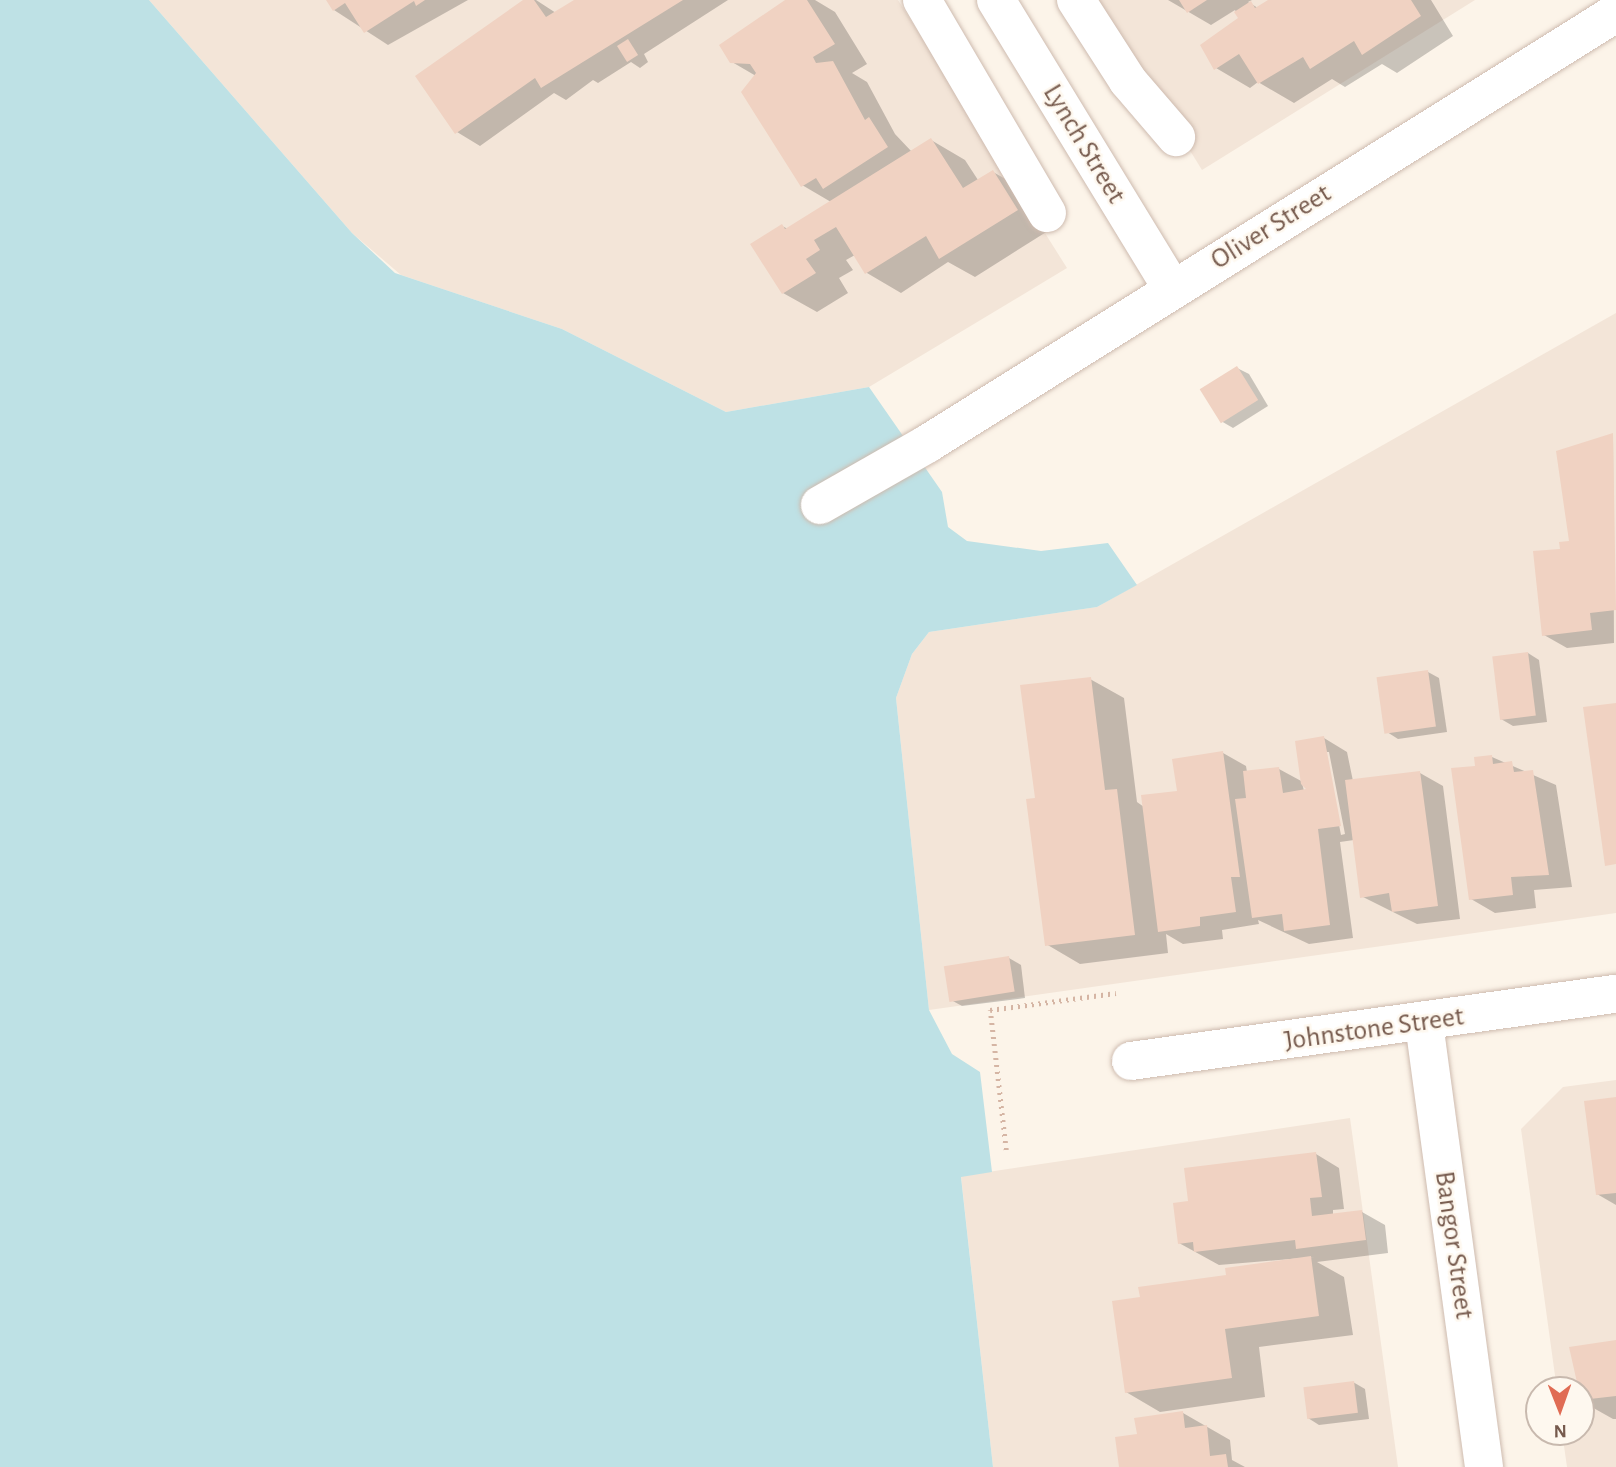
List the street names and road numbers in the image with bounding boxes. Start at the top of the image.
street label: Lynch Street [1035,78,1133,210]
street label: Oliver Street [1205,177,1337,277]
street label: Johnstone Street [1282,1000,1466,1058]
street label: Bangor Street [1427,1169,1481,1321]

